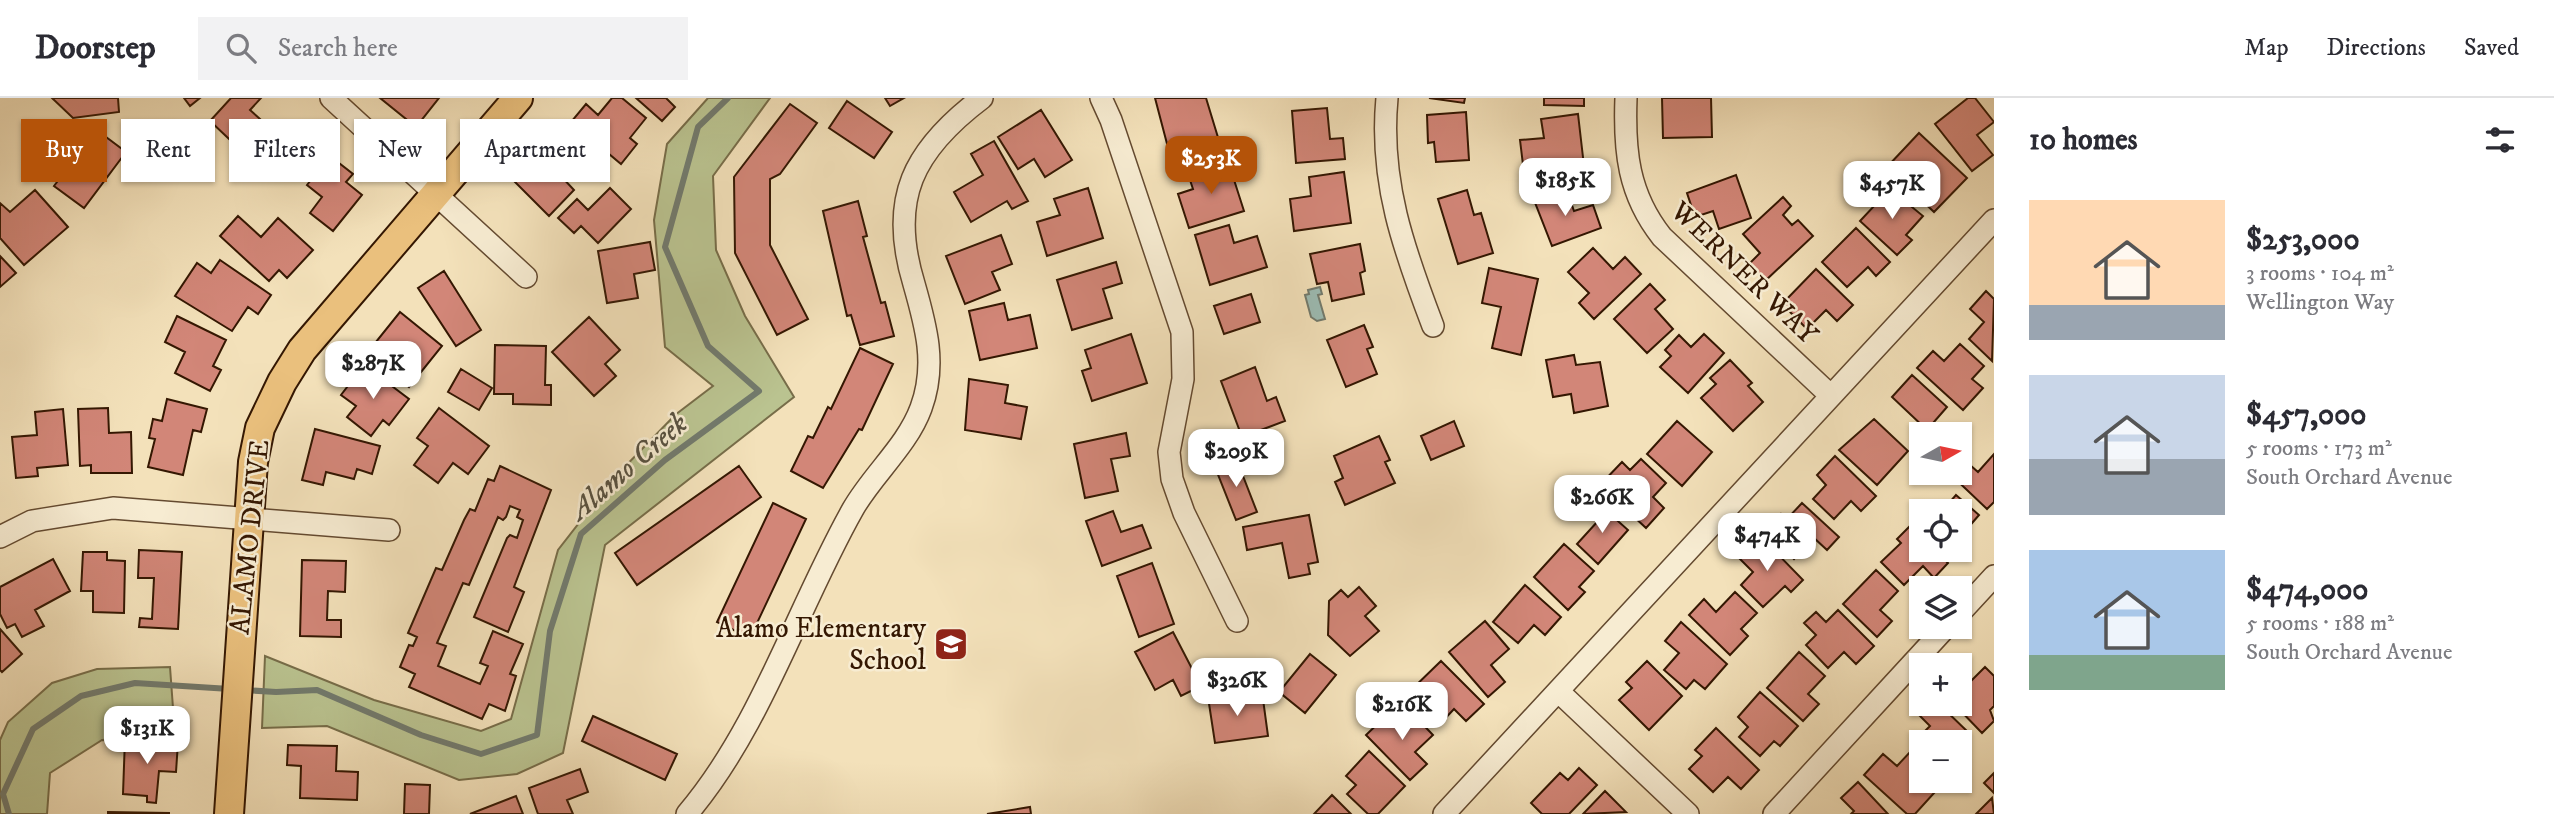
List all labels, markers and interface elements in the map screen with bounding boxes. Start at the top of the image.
search box [198,17,688,80]
text: Doorstep [35,28,156,69]
icon: search [222,29,260,67]
text: Search here [278,32,398,65]
text: Map [2244,33,2289,63]
text: Directions [2327,33,2426,63]
text: Saved [2464,33,2519,63]
chip: Buy [21,119,107,182]
chip: Rent [121,119,215,182]
chip: Filters [229,119,340,182]
chip: New [354,119,446,182]
chip: Apartment [460,119,610,182]
icon: filters [2481,121,2519,159]
text: 10 homes [2029,122,2138,159]
pin: $253K [1162,136,1260,196]
text: $253K [1181,144,1241,173]
pin: $185K [1516,158,1614,218]
pin: $457K [1843,162,1941,221]
text: $185K [1535,166,1595,195]
text: $457K [1859,169,1925,198]
street label: WERNER WAY [1662,193,1825,352]
text: $253,000 [2246,222,2360,259]
icon: home [2085,228,2169,312]
text: 3 rooms · 104 m² [2246,259,2394,288]
text: Wellington Way [2246,288,2394,317]
pin: $287K [324,342,422,401]
text: $287K [341,349,405,378]
text: $457,000 [2246,397,2366,434]
icon: home [2085,403,2169,487]
water label: Alamo Creek [560,405,696,530]
north arrow [1909,422,1972,485]
map controls [1909,422,1972,793]
pin: $209K [1187,430,1285,489]
text: 5 rooms · 173 m² [2246,434,2392,463]
text: $209K [1204,437,1268,466]
street label: ALAMO DRIVE [222,438,278,636]
text: South Orchard Avenue [2246,463,2452,492]
pin: $266K [1553,476,1651,535]
text: $266K [1570,483,1634,512]
button: locate [1909,499,1972,562]
pin: $474K [1718,514,1816,573]
text: $474K [1734,521,1800,550]
text: $474,000 [2246,572,2368,609]
button: layers [1909,576,1972,639]
icon: home [2085,578,2169,662]
text: 5 rooms · 188 m² [2246,609,2394,638]
place label: Alamo Elementary School [716,611,927,678]
school or university icon: Alamo Elementary School [932,625,970,663]
text: South Orchard Avenue [2246,638,2452,667]
button: + [1909,653,1972,716]
pin: $326K [1188,658,1286,718]
text: $326K [1207,666,1267,695]
pin: $216K [1353,682,1451,742]
text: $216K [1372,690,1432,719]
pin: $131K [98,706,196,766]
text: $131K [120,714,174,743]
button: − [1909,730,1972,793]

